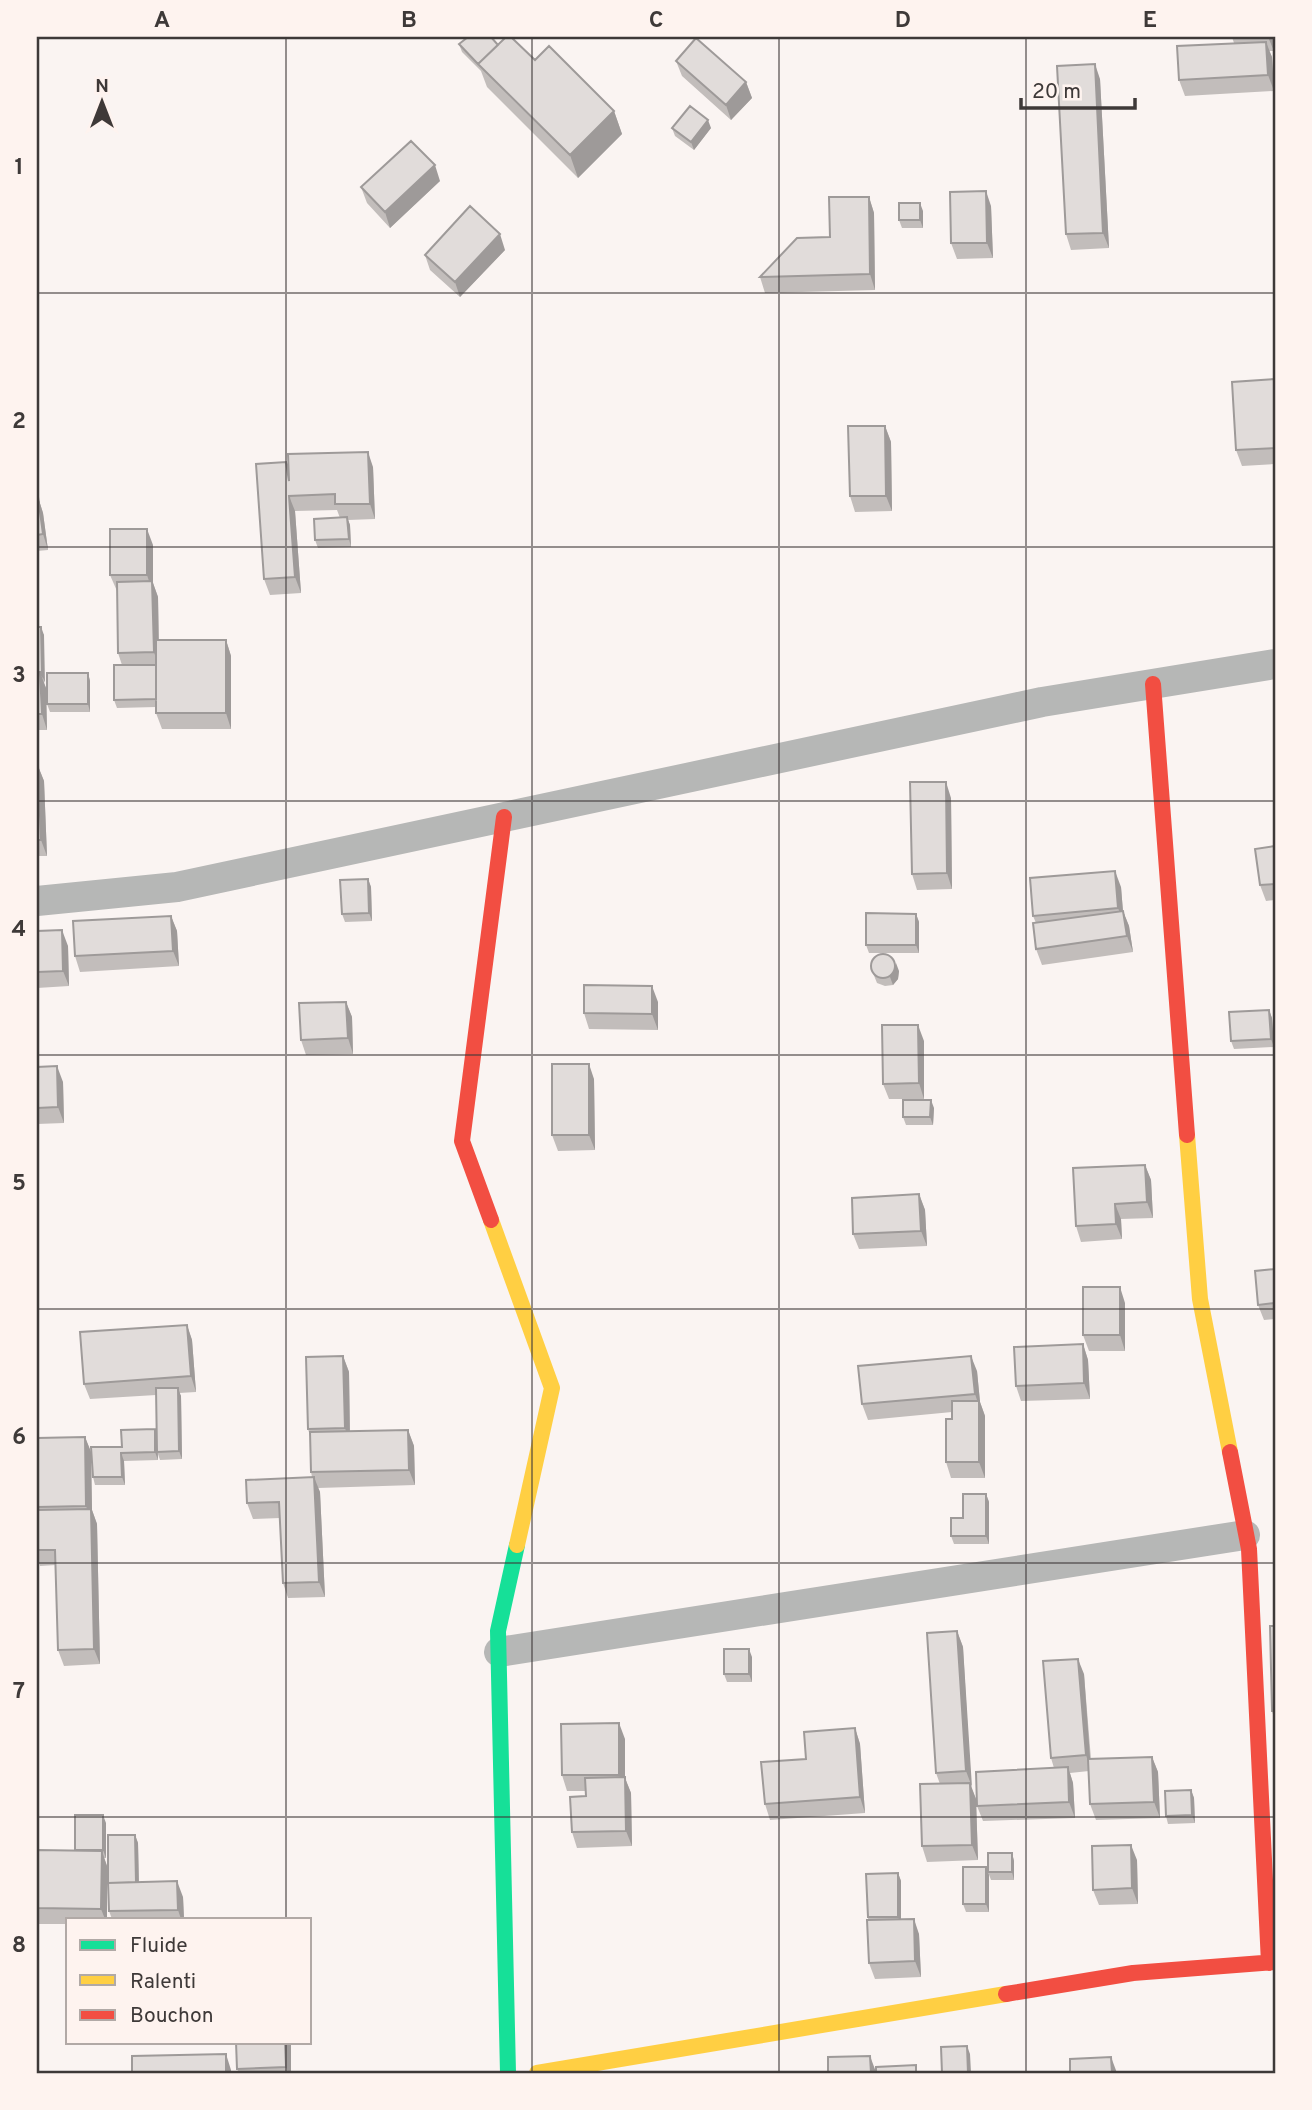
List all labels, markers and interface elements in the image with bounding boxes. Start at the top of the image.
text: A [154,7,170,36]
text: B [401,7,417,36]
text: C [649,7,663,36]
text: D [895,7,911,36]
text: E [1143,7,1157,36]
north arrow [66,66,136,136]
scale bar [1021,66,1135,110]
text: N [95,75,109,99]
text: 20 m [1032,79,1081,106]
text: 1 [14,154,24,183]
text: 2 [12,408,26,437]
text: 3 [12,662,26,691]
text: 4 [12,916,26,945]
text: 5 [12,1170,26,1199]
text: 6 [12,1424,26,1453]
text: 7 [13,1678,25,1707]
legend [66,1918,312,2044]
text: 8 [12,1932,26,1961]
text: Fluide [130,1933,188,1960]
text: Ralenti [130,1969,196,1996]
text: Bouchon [130,2003,213,2030]

